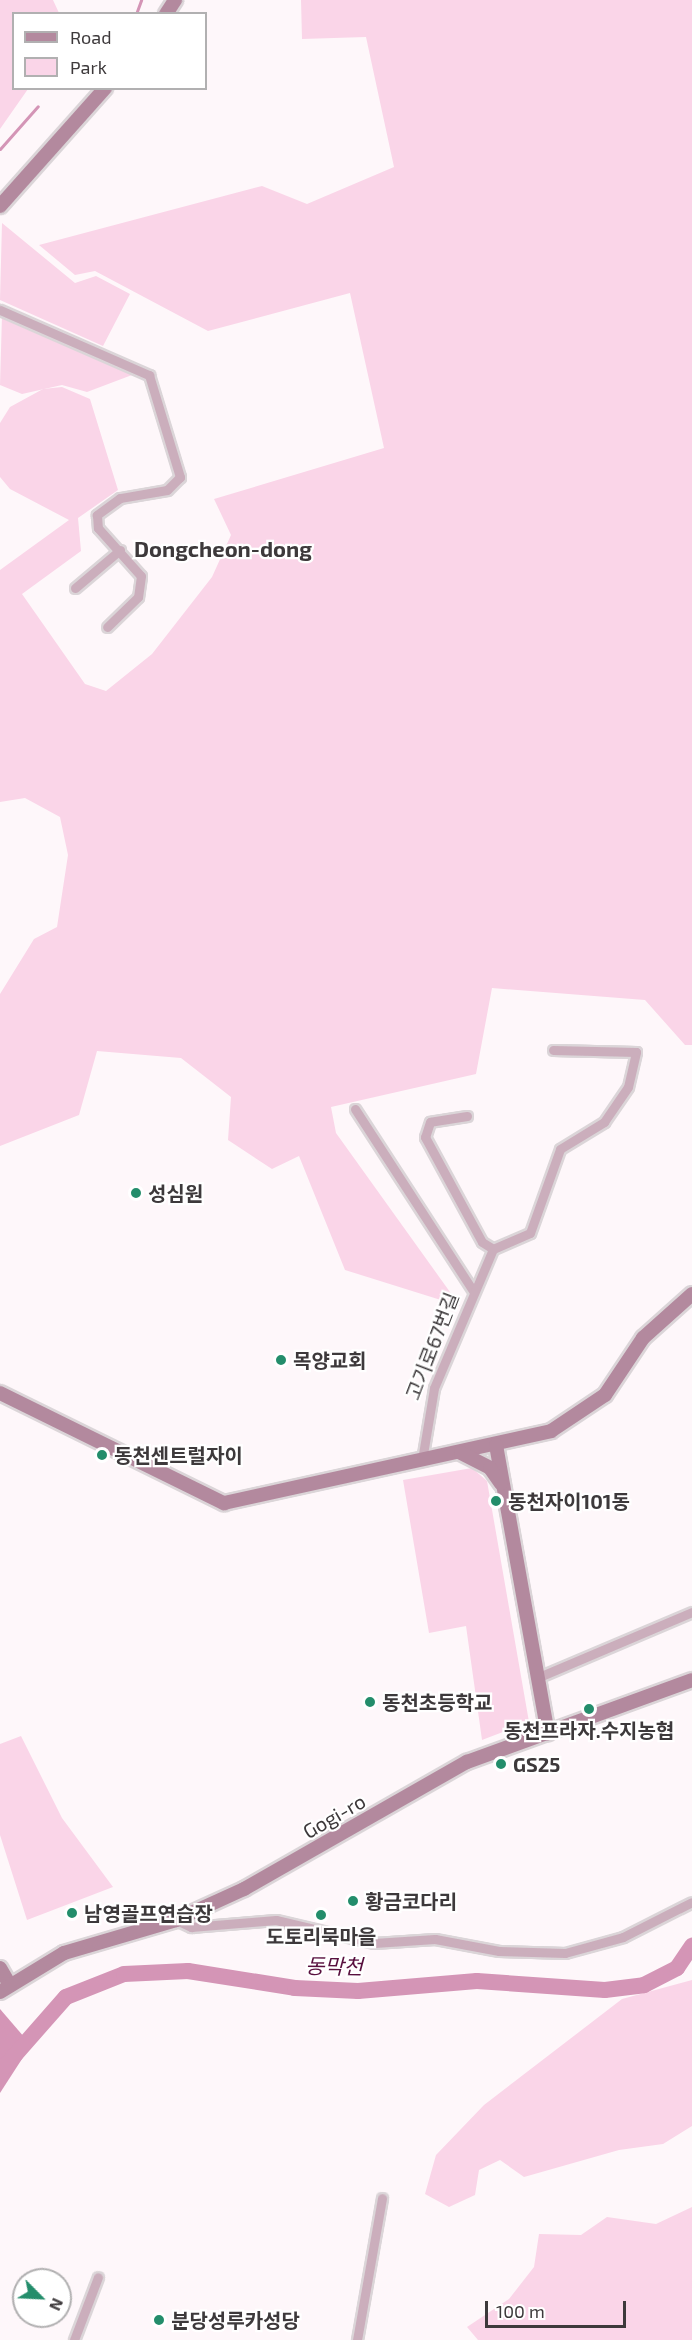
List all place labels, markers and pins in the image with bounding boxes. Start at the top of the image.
place label: 성심원 [148,1181,203,1205]
marker: 성심원 [129,1186,143,1200]
place label: 목양교회 [293,1348,367,1372]
marker: 목양교회 [274,1353,288,1367]
place label: 동천센트럴자이 [114,1443,243,1467]
marker: 동천센트럴자이 [95,1448,109,1462]
place label: 동천자이101동 [508,1489,630,1513]
marker: 동천자이101동 [489,1494,503,1508]
place label: 동천초등학교 [382,1690,492,1714]
marker: 동천초등학교 [363,1695,377,1709]
marker: 동천프라자.수지농협 [582,1702,596,1716]
place label: 동천프라자.수지농협 [504,1718,674,1742]
place label: GS25 [513,1752,560,1776]
marker: GS25 [494,1757,508,1771]
place label: 황금코다리 [365,1889,457,1913]
marker: 황금코다리 [346,1894,360,1908]
place label: 남영골프연습장 [84,1901,213,1925]
marker: 남영골프연습장 [65,1906,79,1920]
marker: 도토리묵마을 [314,1908,328,1922]
place label: 도토리묵마을 [266,1924,376,1948]
place label: 분당성루카성당 [171,2308,300,2332]
marker: 분당성루카성당 [152,2313,166,2327]

